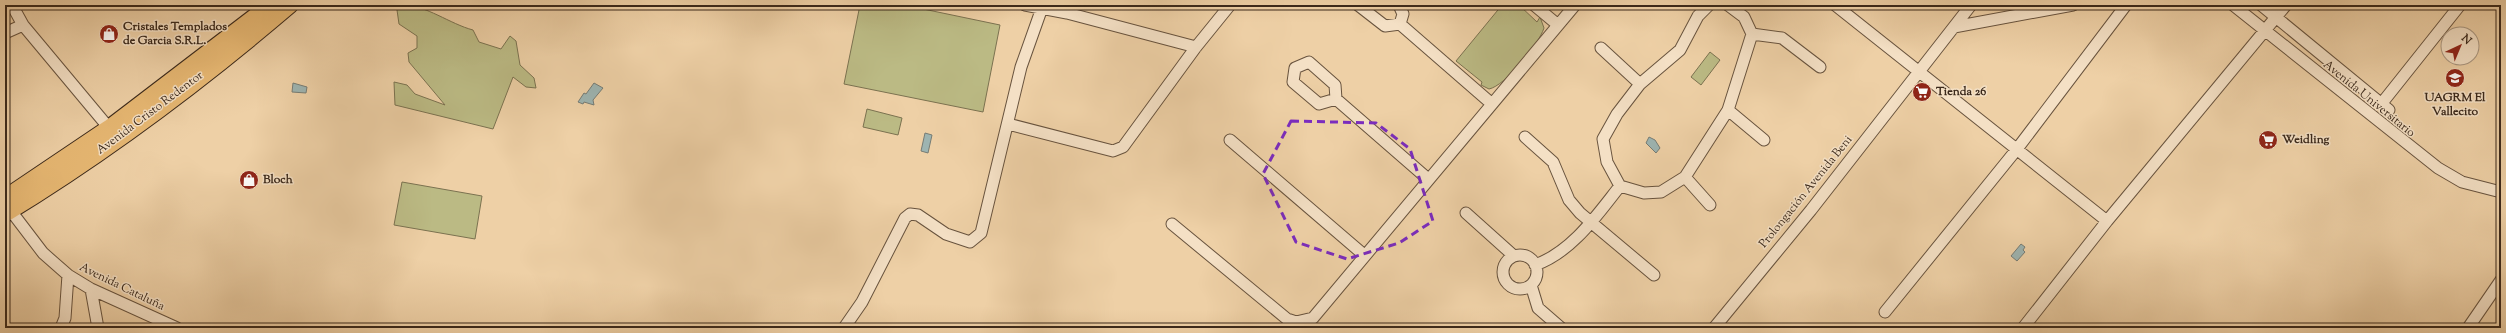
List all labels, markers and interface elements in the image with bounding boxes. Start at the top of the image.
place label: Cristales Templados de Garcia S.R.L. [123,18,227,50]
shop icon: Cristales Templados de Garcia S.R.L. [98,23,120,45]
north arrow [2440,26,2480,66]
text: N [2457,30,2475,48]
street label: Avenida Universitario [2319,56,2419,142]
street label: Avenida Cristo Redentor [93,67,208,159]
school or university icon: UAGRM El Vallecito [2444,67,2466,89]
supermarket icon: Tienda 26 [1911,81,1933,103]
place label: Tienda 26 [1935,83,1986,101]
place label: UAGRM El Vallecito [2424,89,2486,121]
supermarket icon: Weidling [2257,129,2279,151]
street label: Prolongación Avenida Beni [1755,131,1857,252]
place label: Weidling [2281,131,2330,149]
shop icon: Bloch [238,169,260,191]
place label: Bloch [262,171,294,189]
street label: Avenida Cataluña [76,258,168,316]

